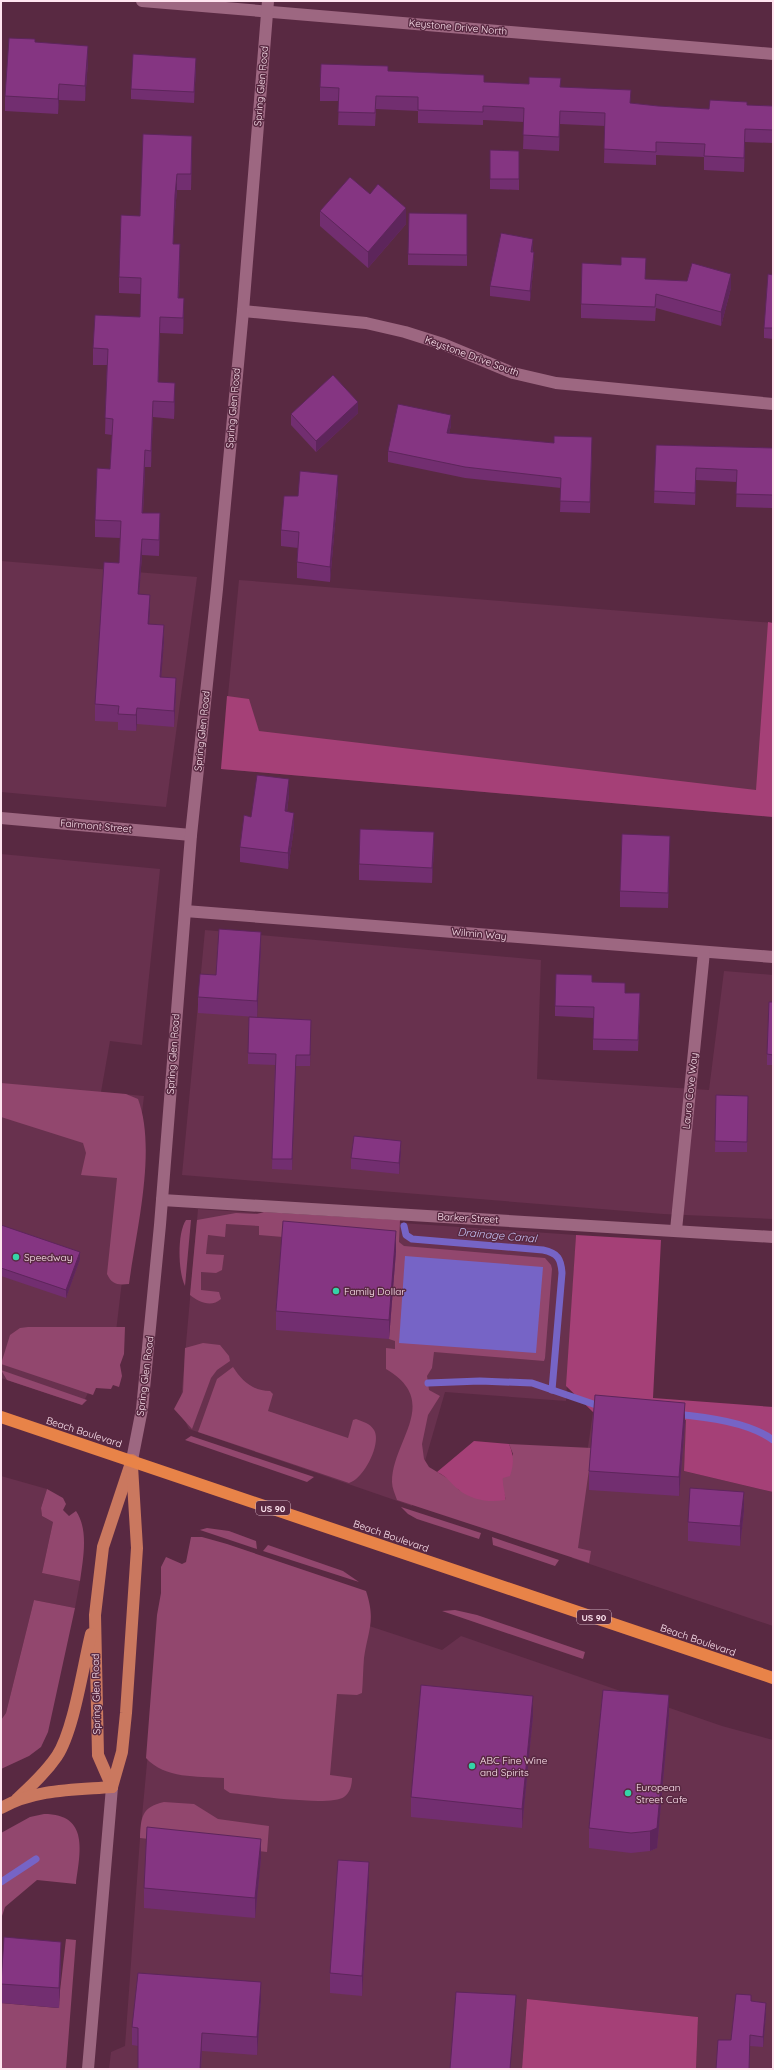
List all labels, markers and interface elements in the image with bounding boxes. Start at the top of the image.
street label: Keystone Drive North [408,16,508,38]
street label: Spring Glen Road [251,45,271,127]
street label: Keystone Drive South [423,333,521,379]
street label: Spring Glen Road [223,367,243,449]
street label: Spring Glen Road [191,690,213,772]
street label: Fairmont Street [60,816,133,836]
street label: Wilmin Way [451,925,507,943]
street label: Spring Glen Road [164,1013,182,1095]
street label: Laura Cove Way [680,1052,700,1130]
street label: Barker Street [437,1210,499,1226]
water label: Drainage Canal [457,1225,539,1246]
place label: Speedway [24,1251,72,1264]
marker: Speedway [11,1252,21,1262]
place label: Family Dollar [344,1285,405,1298]
marker: Family Dollar [331,1286,341,1296]
street label: Spring Glen Road [134,1335,156,1417]
street label: Beach Boulevard [44,1414,124,1450]
road number: US 90 [256,1501,290,1515]
street label: Beach Boulevard [352,1517,430,1555]
road number: US 90 [577,1610,611,1624]
street label: Beach Boulevard [659,1621,737,1659]
street label: Spring Glen Road [89,1654,103,1734]
place label: ABC Fine Wine and Spirits [480,1754,548,1779]
marker: ABC Fine Wine and Spirits [467,1761,477,1771]
place label: European Street Cafe [636,1781,688,1806]
marker: European Street Cafe [623,1788,633,1798]

